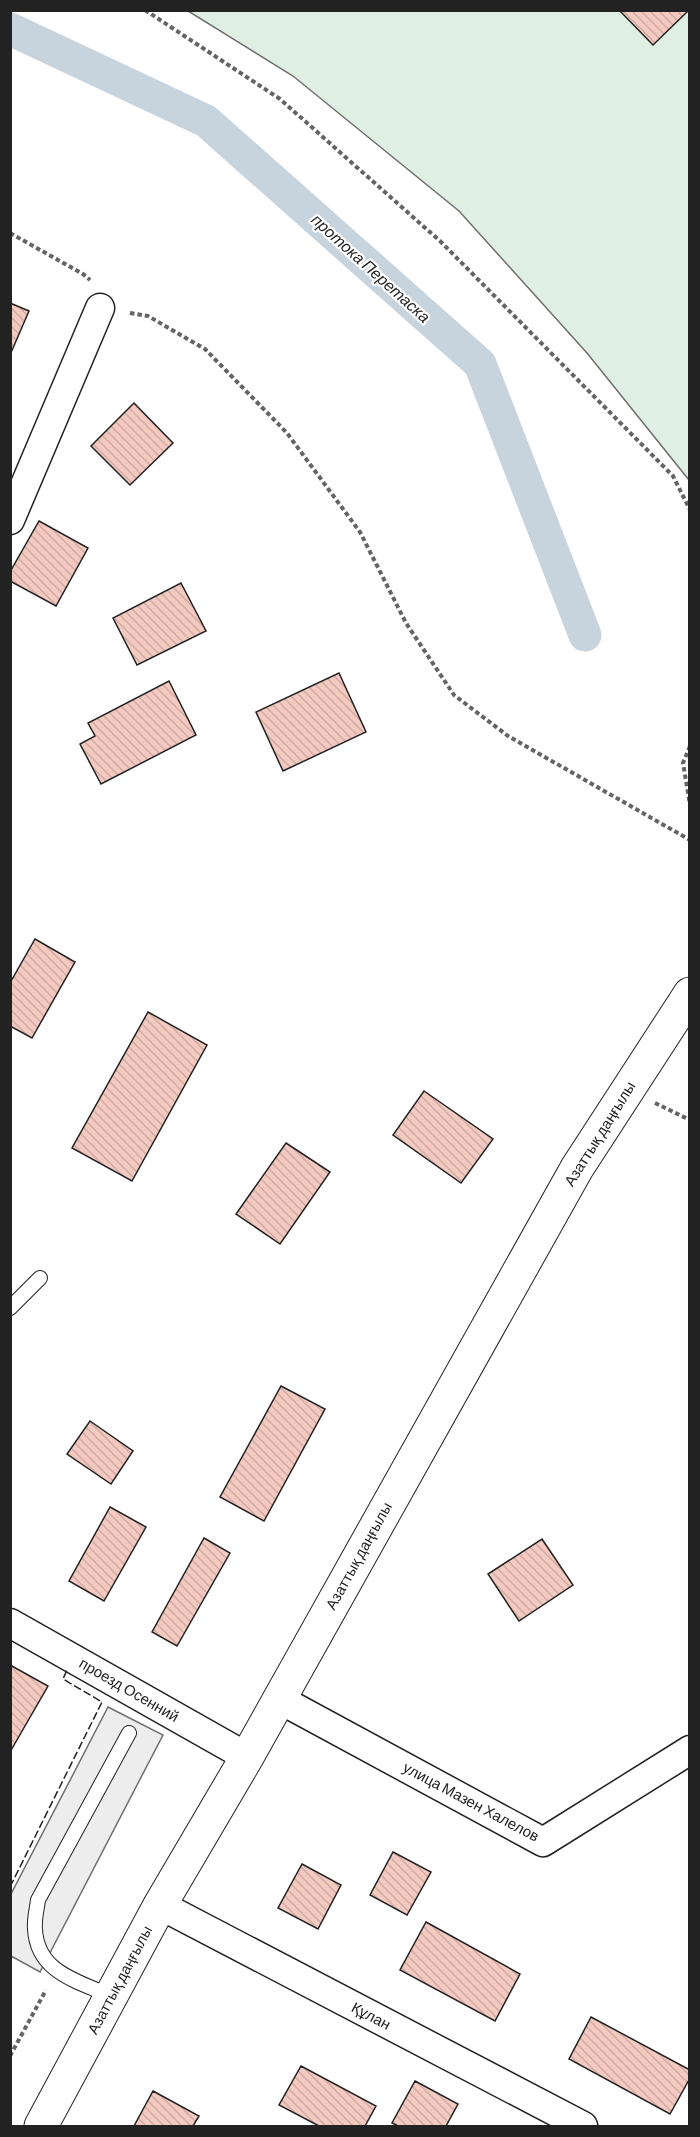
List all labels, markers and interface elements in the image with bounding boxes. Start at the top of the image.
water label: протока Перетаска [308,209,435,326]
street label: Азаттық даңғылы [560,1078,639,1189]
street label: Азаттық даңғылы [321,1499,395,1612]
street label: проезд Осенний [77,1653,182,1725]
street label: улица Мазен Халелов [400,1758,543,1845]
street label: Азаттық даңғылы [83,1922,155,2037]
street label: Құлан [349,1997,394,2033]

